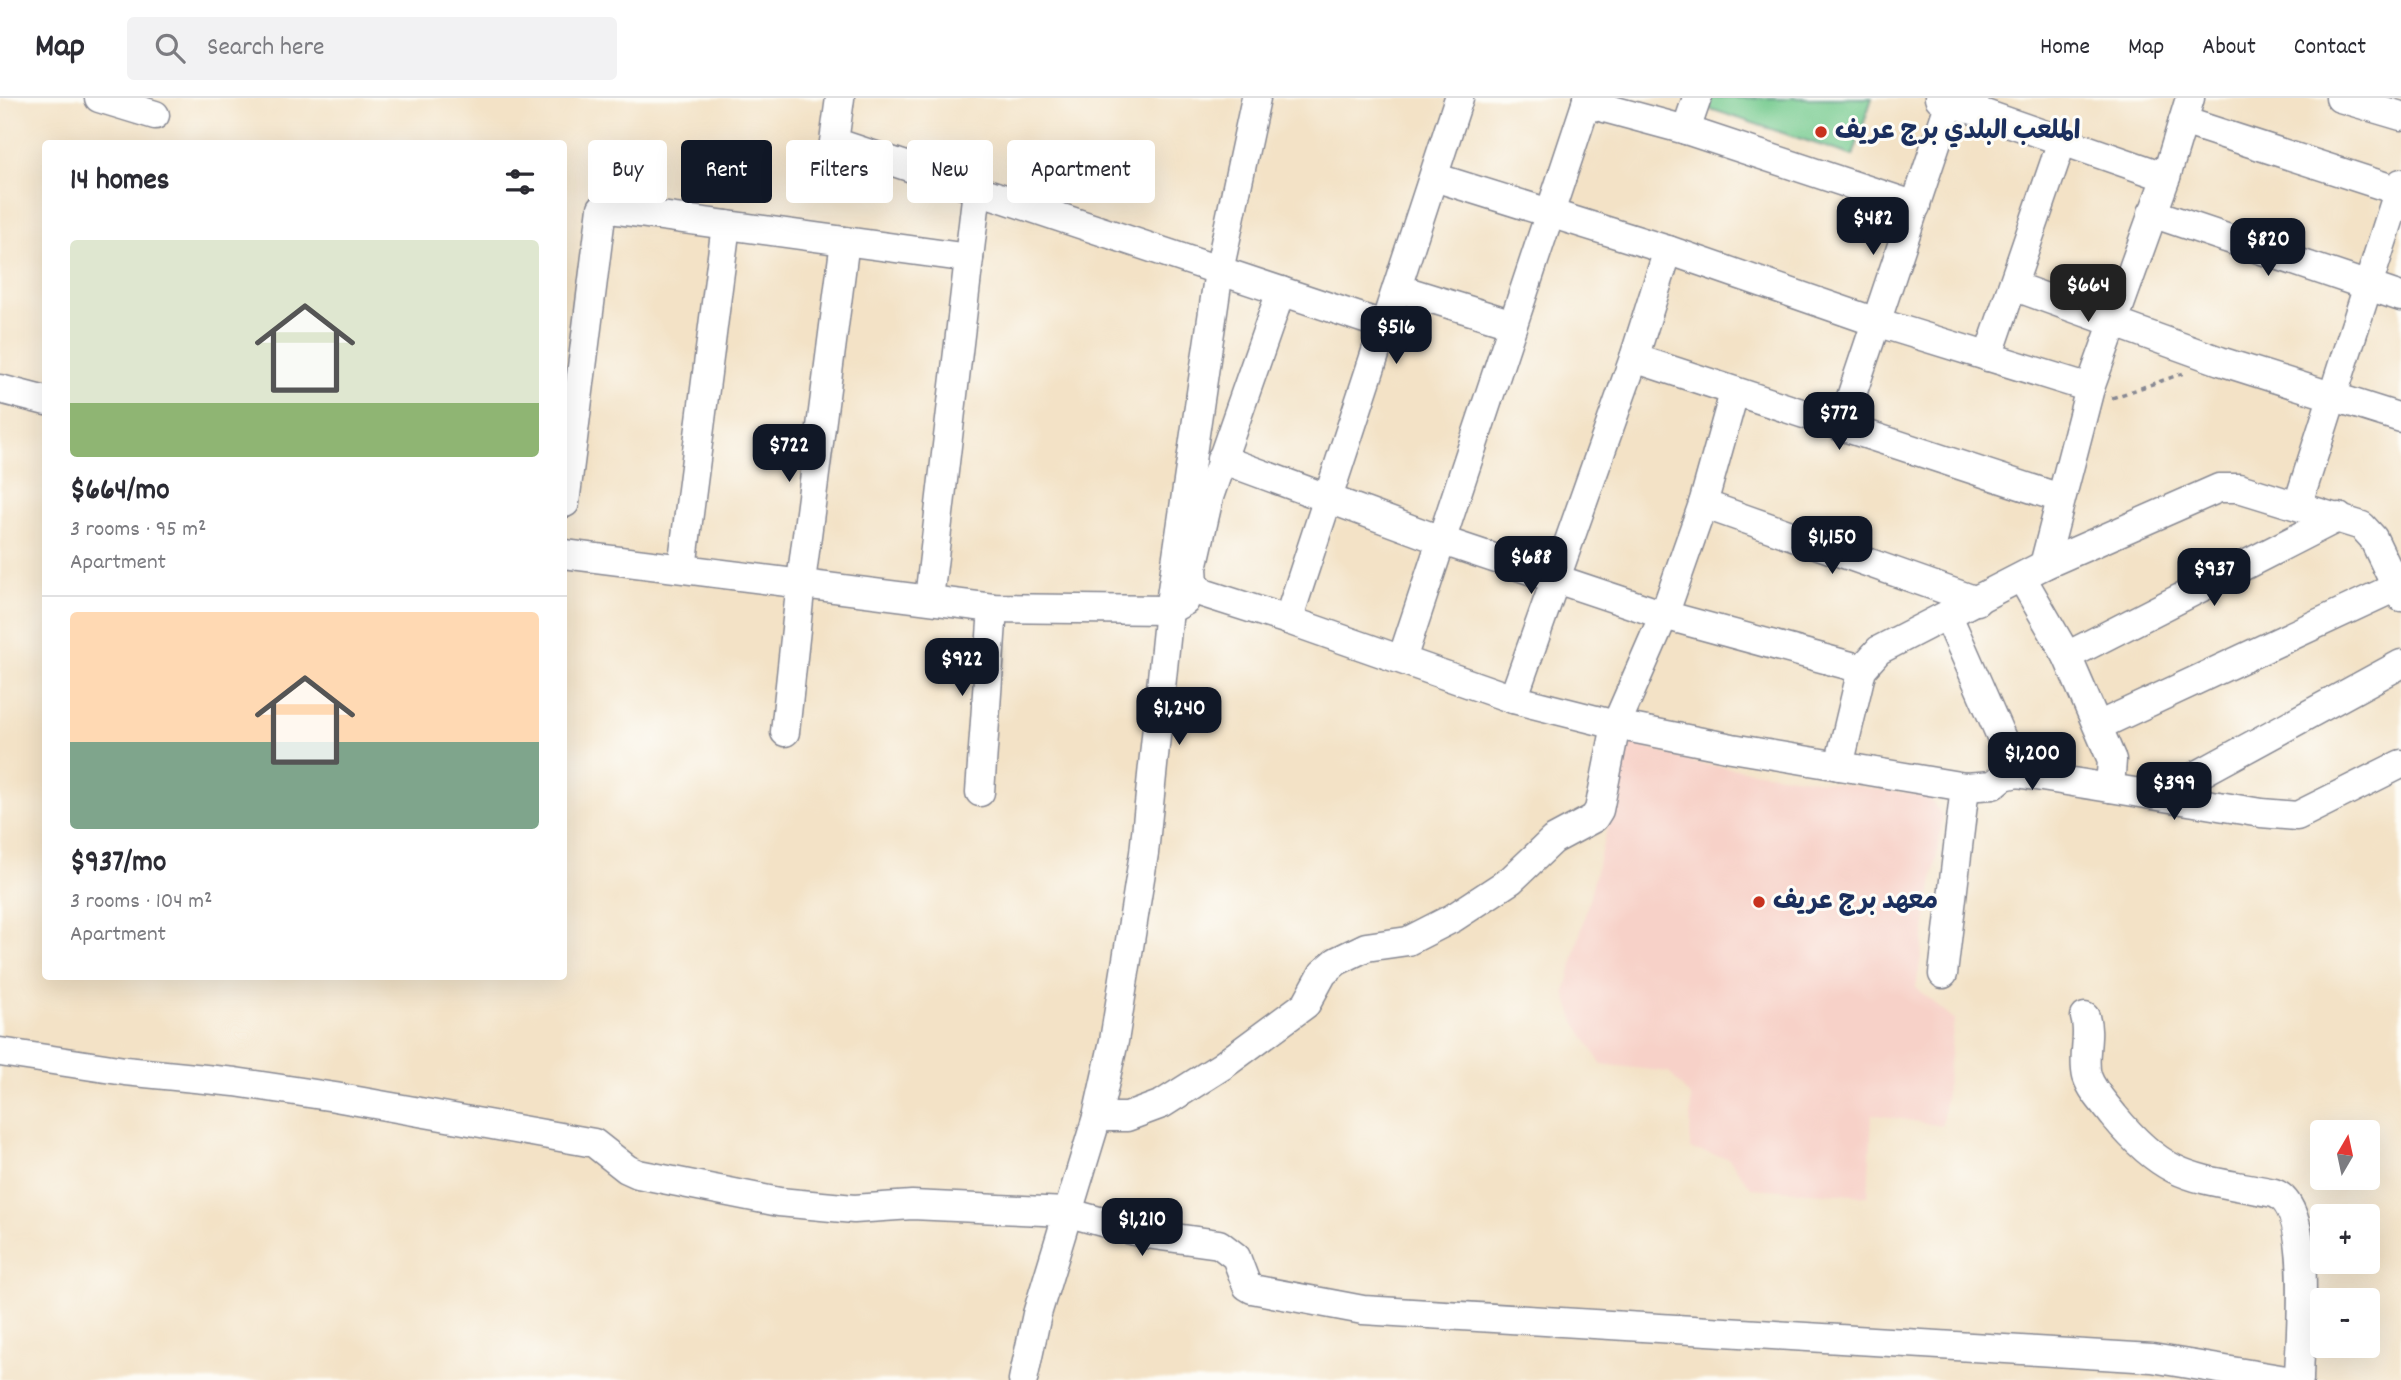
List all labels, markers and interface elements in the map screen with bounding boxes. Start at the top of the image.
search box [127,17,617,80]
text: Map [35,25,85,72]
icon: search [151,29,189,67]
text: Search here [207,30,325,67]
text: Home [2040,31,2090,65]
text: Map [2128,31,2164,65]
text: About [2202,31,2256,65]
text: Contact [2294,31,2366,65]
place label: الملعب البلدي برج عريف [1835,114,2080,151]
marker: الملعب البلدي برج عريف [1813,124,1829,140]
chip: Buy [588,140,667,203]
chip: Rent [681,140,772,203]
chip: Filters [786,140,893,203]
chip: New [907,140,993,203]
chip: Apartment [1007,140,1155,203]
text: 14 homes [70,161,169,204]
icon: filters [501,163,539,201]
pin: $482 [1832,198,1914,257]
text: $482 [1853,203,1893,236]
pin: $820 [2227,218,2309,278]
text: $820 [2246,224,2290,257]
pin: $664 [2047,264,2129,324]
text: $664 [2066,270,2110,303]
icon: home [242,285,368,411]
pin: $516 [1355,306,1437,366]
text: $516 [1377,312,1415,345]
pin: $772 [1798,392,1880,452]
text: $772 [1819,398,1859,431]
pin: $722 [748,424,830,484]
text: $722 [769,430,809,463]
text: $664/mo [70,471,170,514]
text: 3 rooms · 95 m² [70,514,206,547]
pin: $1,150 [1775,517,1889,576]
text: $1,150 [1807,522,1857,555]
pin: $688 [1490,536,1572,596]
text: $688 [1510,542,1552,575]
text: Apartment [70,547,166,580]
pin: $937 [2173,548,2255,608]
text: $937 [2193,554,2235,587]
pin: $922 [921,638,1003,698]
text: $922 [941,644,983,677]
icon: home [242,657,368,783]
pin: $1,240 [1122,688,1236,747]
text: $1,240 [1152,693,1206,726]
pin: $1,200 [1975,732,2089,792]
text: $1,200 [2004,738,2060,771]
pin: $399 [2133,762,2215,822]
text: $399 [2153,768,2195,801]
text: $937/mo [70,843,166,886]
place label: معهد برج عريف [1773,884,1938,921]
text: 3 rooms · 104 m² [70,886,212,919]
marker: معهد برج عريف [1751,894,1767,910]
text: Apartment [70,919,166,952]
north arrow [2310,1120,2380,1190]
map controls [2310,1120,2380,1358]
pin: $1,210 [1085,1198,1199,1258]
text: $1,210 [1118,1204,1166,1237]
button: + [2310,1204,2380,1274]
button: − [2310,1288,2380,1358]

